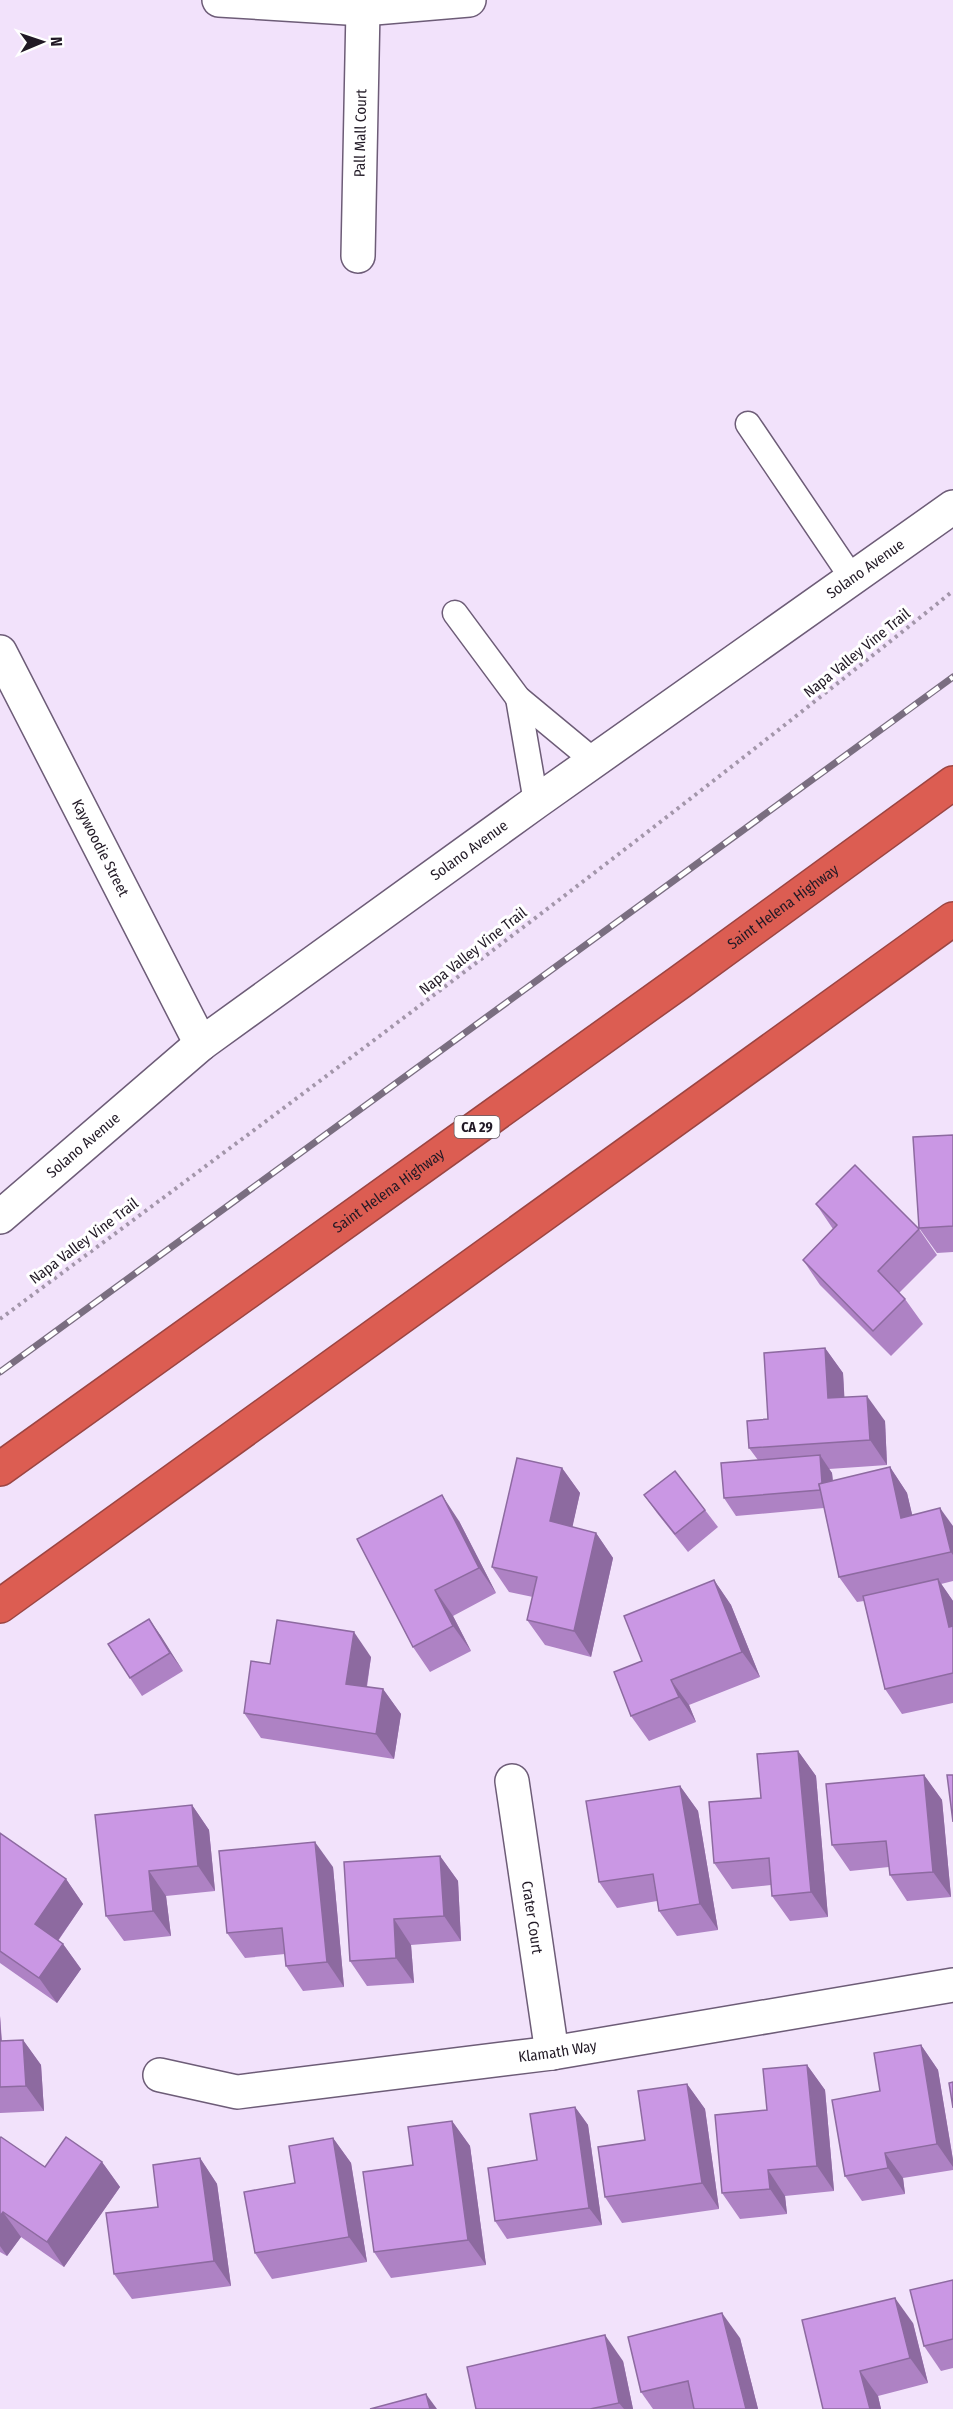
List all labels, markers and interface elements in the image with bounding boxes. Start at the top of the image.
north arrow [12,12,72,72]
text: N [47,36,66,47]
street label: Pall Mall Court [351,89,370,177]
street label: Solano Avenue [823,535,908,603]
street label: Napa Valley Vine Trail [800,605,914,701]
street label: Kaywoodie Street [68,796,133,900]
street label: Solano Avenue [427,816,511,884]
street label: Saint Helena Highway [724,860,842,953]
street label: Napa Valley Vine Trail [416,903,530,999]
street label: Solano Avenue [43,1109,124,1182]
road number: CA 29 [454,1116,500,1138]
street label: Saint Helena Highway [329,1145,448,1237]
street label: Napa Valley Vine Trail [26,1194,142,1288]
street label: Crater Court [518,1880,546,1955]
street label: Klamath Way [517,2037,598,2066]

